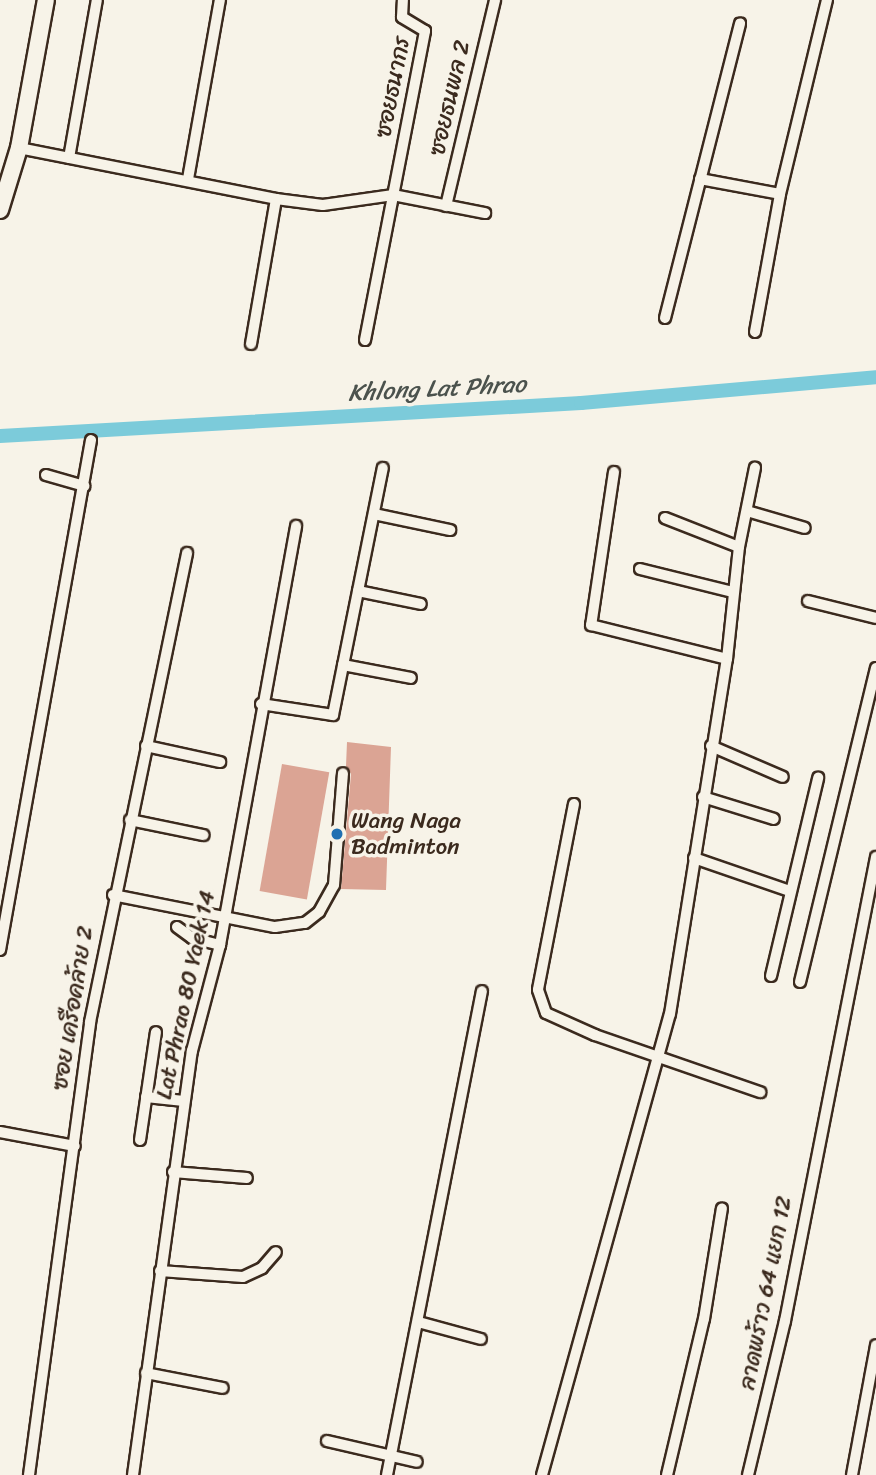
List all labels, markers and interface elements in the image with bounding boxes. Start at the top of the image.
street label: ซอยธนากร [370,34,416,140]
street label: ซอยธนพล 2 [423,38,477,158]
water label: Khlong Lat Phrao [347,370,527,408]
place label: Wang Naga Badminton [351,807,461,861]
marker: Wang Naga Badminton [329,826,345,842]
street label: Lat Phrao 80 Yaek 14 [150,888,222,1102]
street label: ซอย เครือคล้าย 2 [46,924,100,1092]
street label: ลาดพร้าว 64 แยก 12 [734,1194,798,1392]

